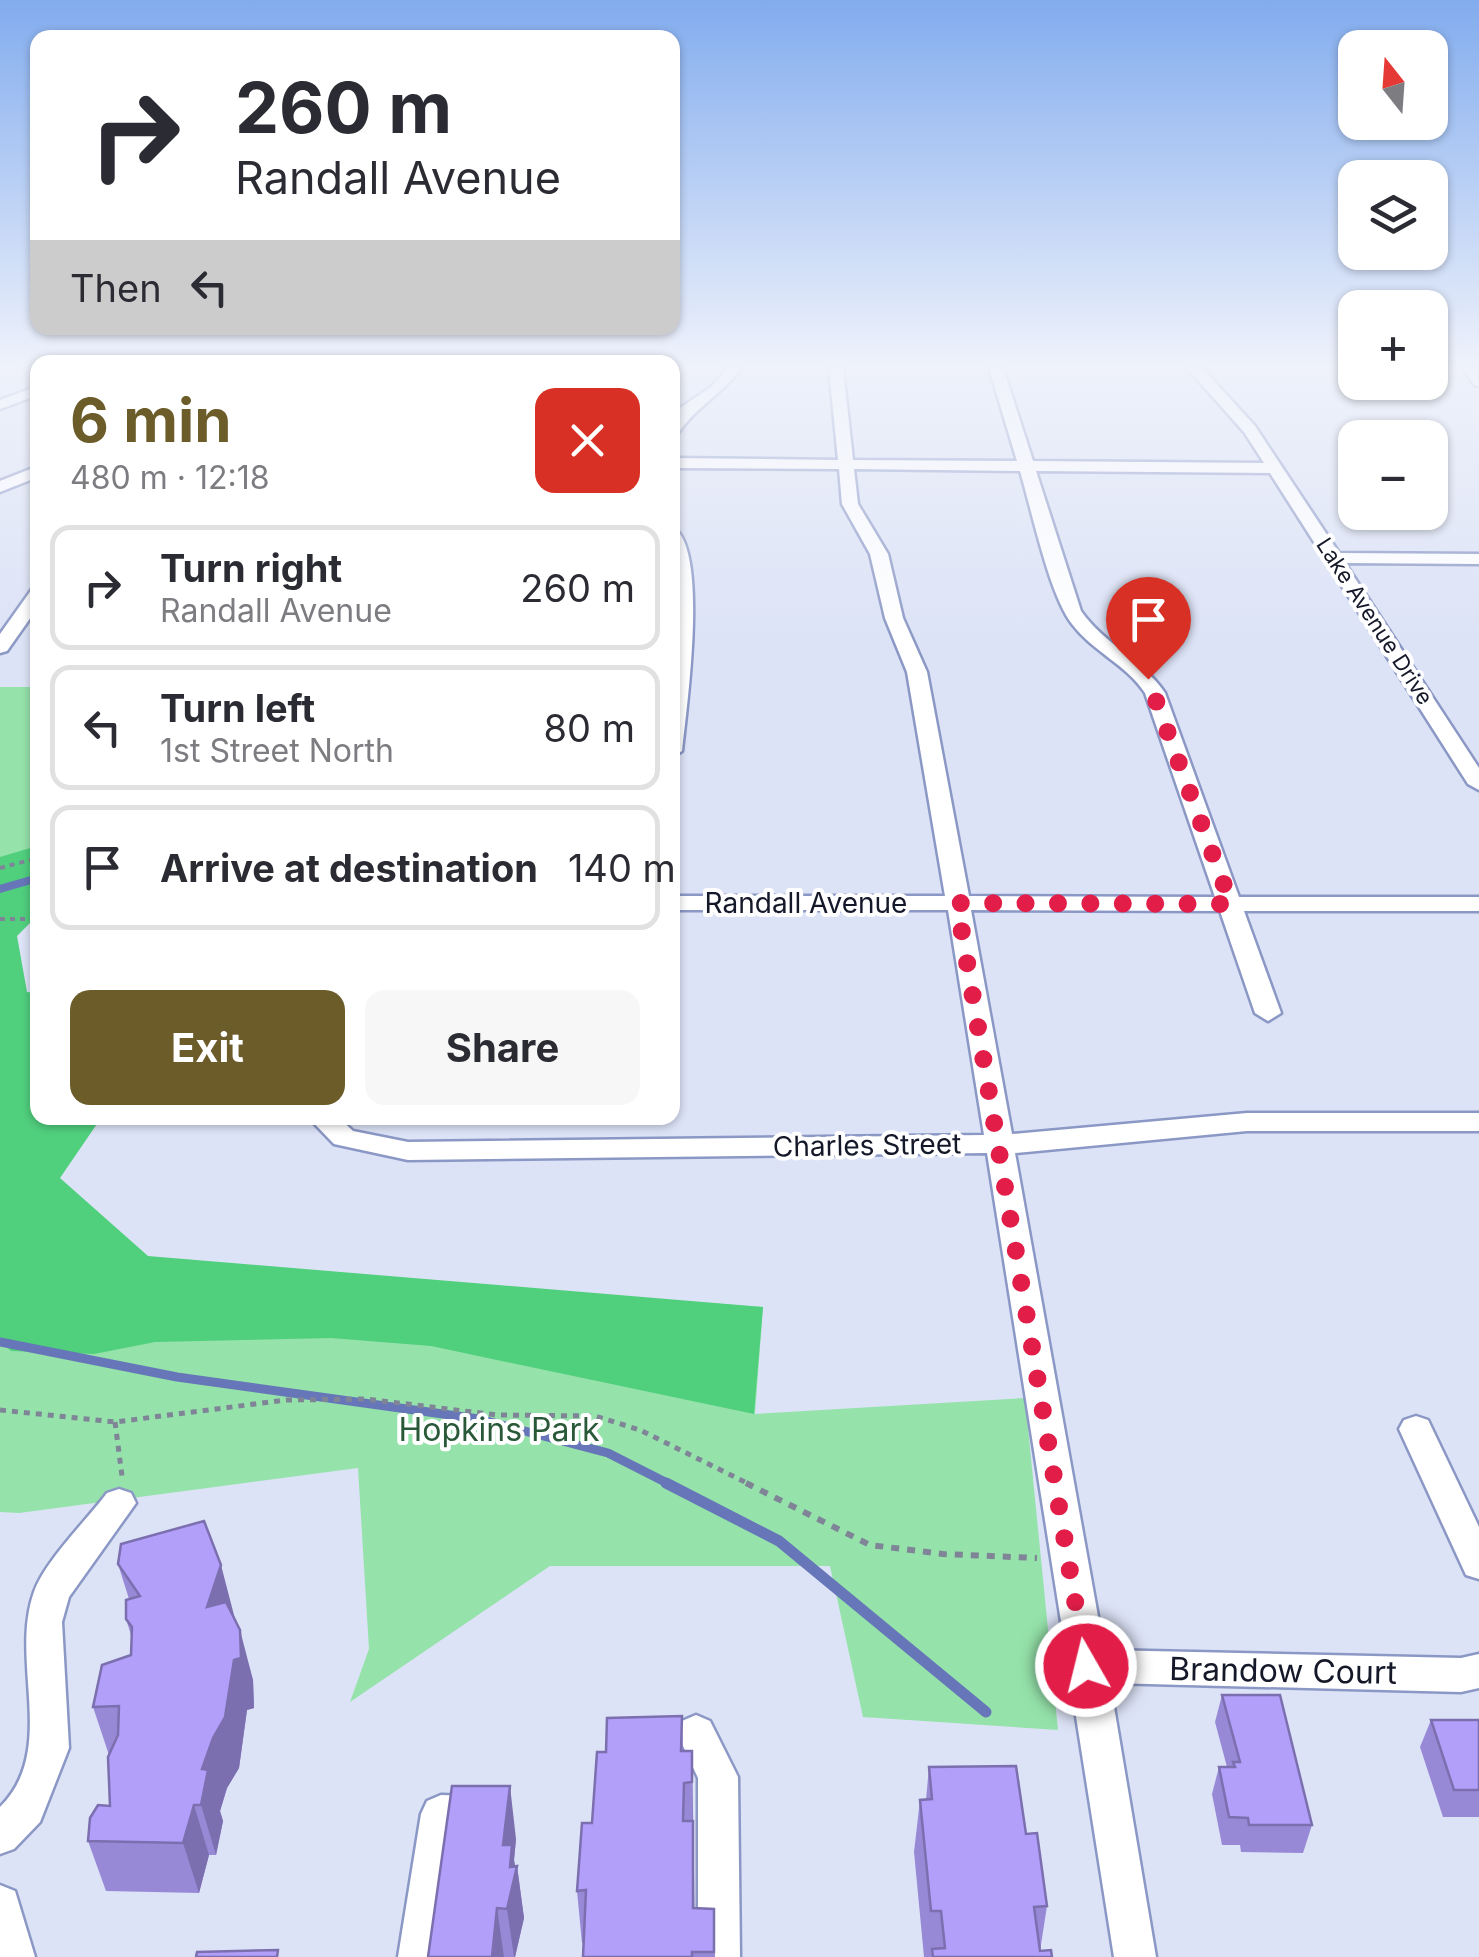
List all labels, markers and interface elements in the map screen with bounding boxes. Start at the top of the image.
north arrow [1338,30,1448,140]
map controls [1338,30,1448,530]
text: 260 m [235,65,452,150]
icon: right [70,70,200,200]
text: Randall Avenue [235,150,561,205]
button: layers [1338,160,1448,270]
icon: left [182,260,237,315]
text: Then [70,265,162,311]
button: + [1338,290,1448,400]
text: 6 min [70,384,232,456]
button: close [535,388,640,493]
button: − [1338,420,1448,530]
text: 480 m · 12:18 [70,458,269,497]
street label: Lake Avenue Drive [1311,533,1439,709]
text: Turn right [160,545,342,591]
icon: right [75,560,130,615]
text: 260 m [520,565,635,611]
pin [1106,577,1191,680]
text: Randall Avenue [160,591,392,630]
icon: arrive [1121,592,1176,647]
text: Turn left [160,685,315,731]
icon: left [75,700,130,755]
text: 80 m [544,705,635,751]
text: 1st Street North [160,731,394,770]
icon: arrive [75,840,130,895]
text: Arrive at destination [160,845,538,891]
text: 140 m [568,845,676,891]
street label: Randall Avenue [705,886,907,920]
button: Exit [70,990,345,1105]
button: Share [365,990,640,1105]
street label: Charles Street [772,1126,962,1164]
park label: Hopkins Park [398,1410,600,1449]
position arrow [1034,1614,1138,1718]
street label: Brandow Court [1169,1649,1397,1692]

